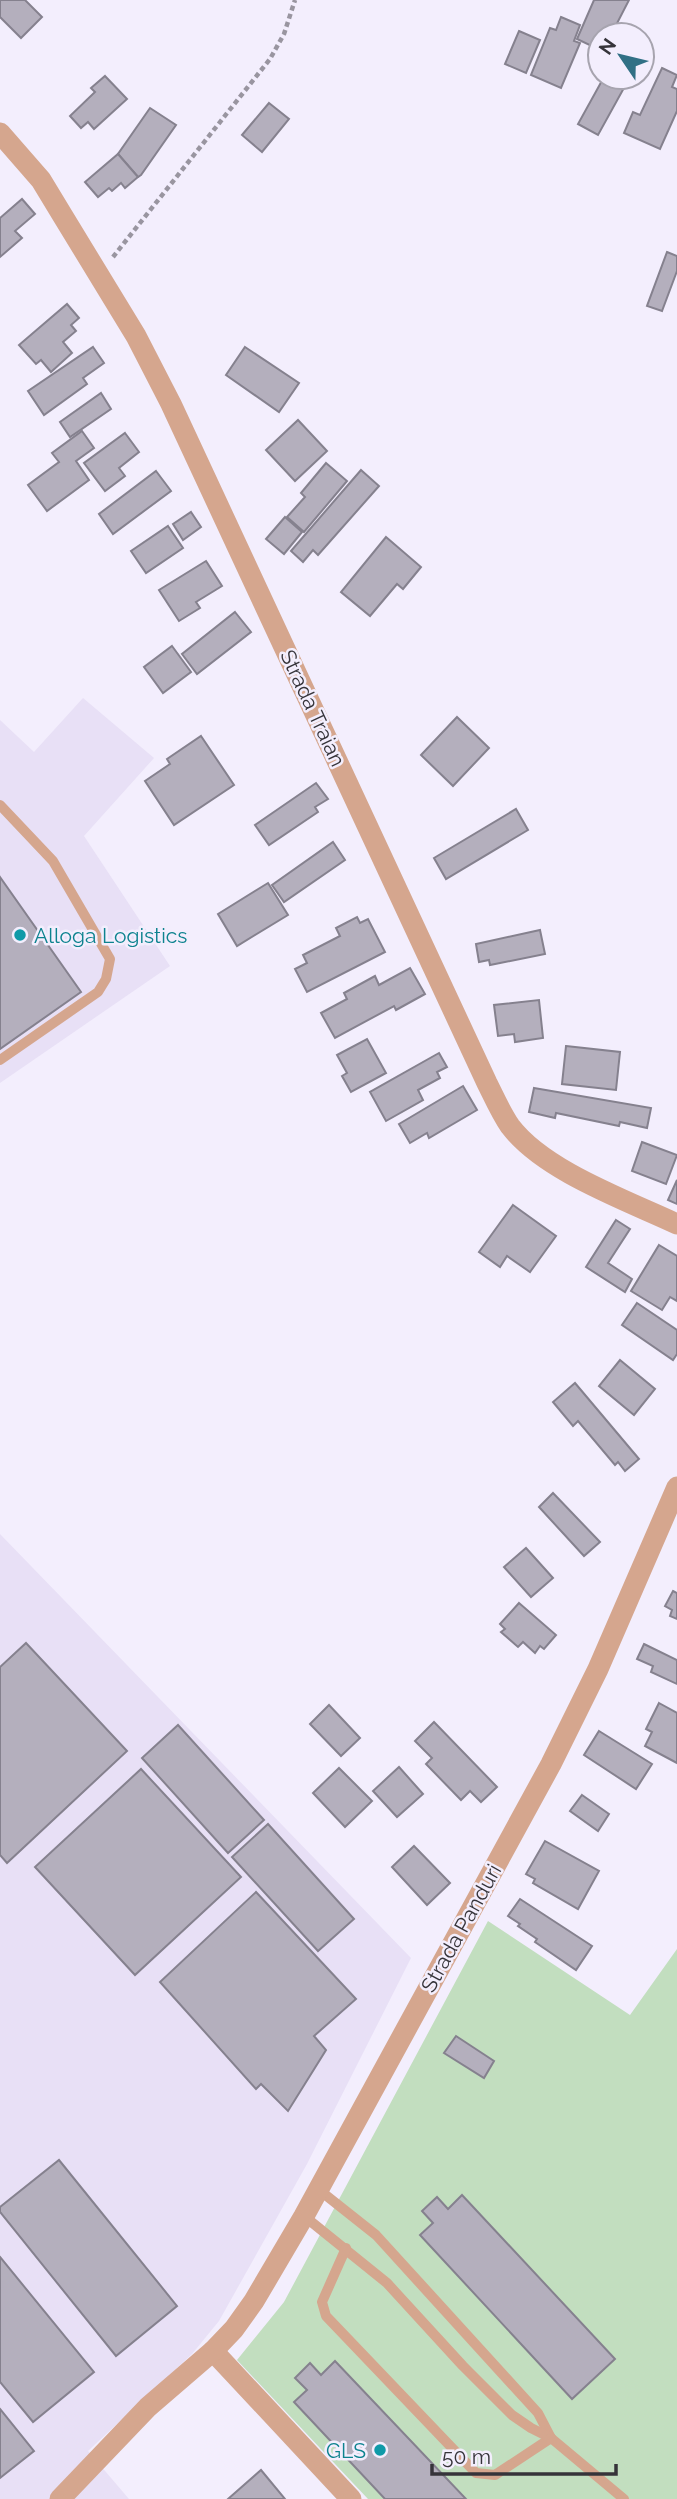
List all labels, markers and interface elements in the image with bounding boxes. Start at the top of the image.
north arrow [586,21,656,91]
text: N [594,34,620,58]
street label: Strada Traian [275,646,351,770]
place label: Alloga Logistics [34,923,187,948]
marker: Alloga Logistics [12,927,28,943]
street label: Strada Panduri [416,1860,506,1996]
scale bar [432,2432,616,2476]
place label: GLS [326,2438,366,2463]
marker: GLS [372,2442,388,2458]
text: 50 m [442,2444,491,2469]

